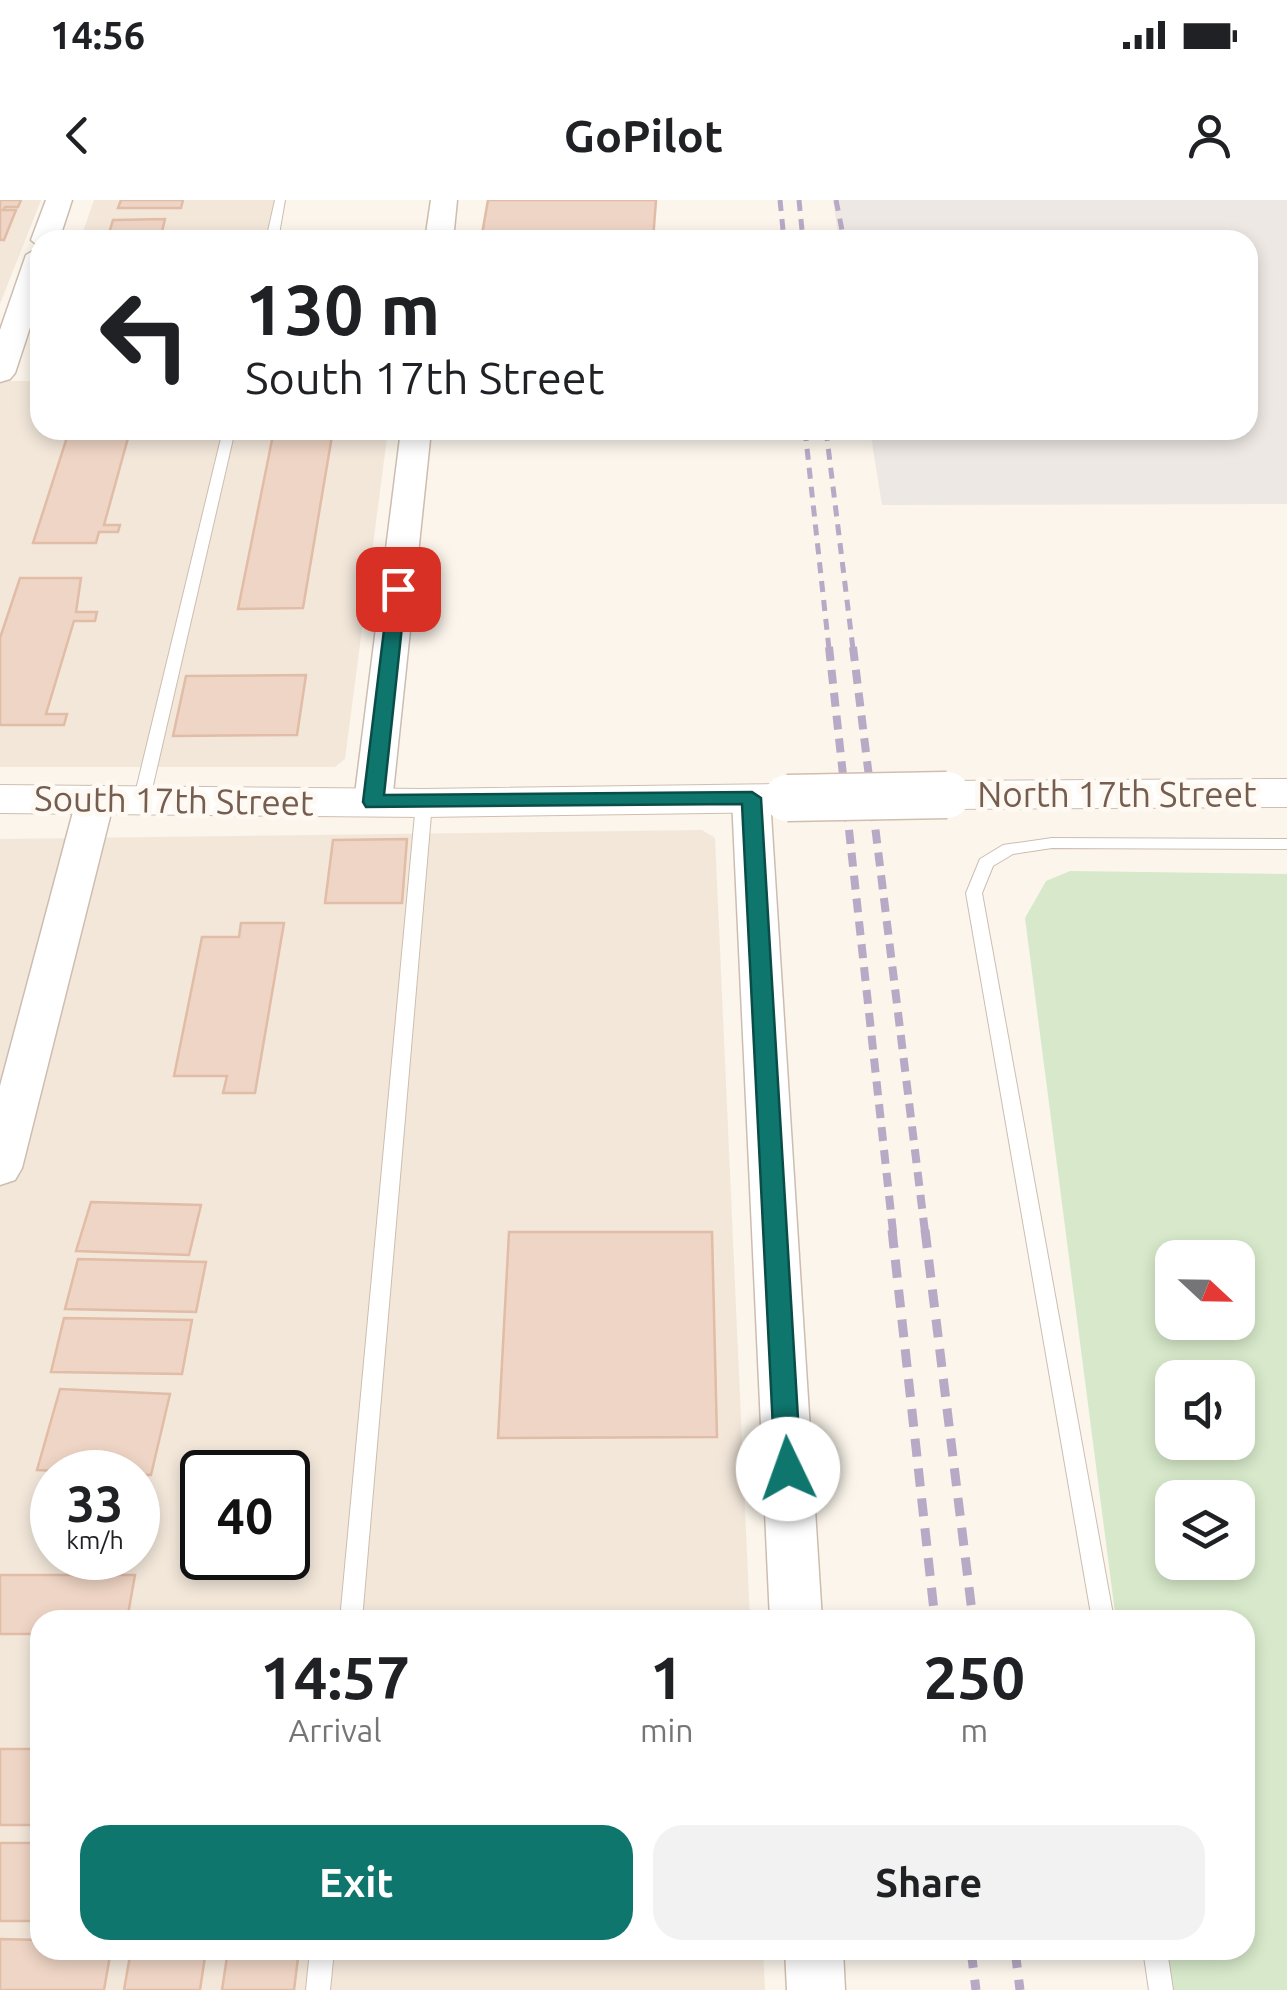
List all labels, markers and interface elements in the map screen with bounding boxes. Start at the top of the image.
text: 14:56 [50,14,145,56]
icon: back [50,108,105,163]
icon: person [1182,108,1237,163]
text: GoPilot [564,110,723,161]
icon: left [80,270,210,400]
text: 130 m [245,270,440,348]
text: South 17th Street [245,352,604,403]
pin [356,547,441,632]
icon: arrive [371,562,426,617]
street label: North 17th Street [977,774,1257,814]
street label: South 17th Street [34,778,314,822]
north arrow [1155,1240,1255,1340]
map controls [1155,1240,1255,1580]
button: sound [1155,1360,1255,1460]
position arrow [736,1417,840,1521]
speed limit sign: 40 [180,1450,310,1580]
text: 33 [67,1475,123,1531]
button: layers [1155,1480,1255,1580]
text: km/h [66,1526,124,1554]
text: 14:57 [260,1643,410,1710]
text: 1 [650,1643,684,1710]
text: 250 [924,1643,1025,1710]
text: Arrival [288,1712,382,1748]
text: min [640,1712,694,1748]
text: m [960,1712,988,1748]
button: Exit [80,1825,633,1940]
button: Share [653,1825,1205,1940]

